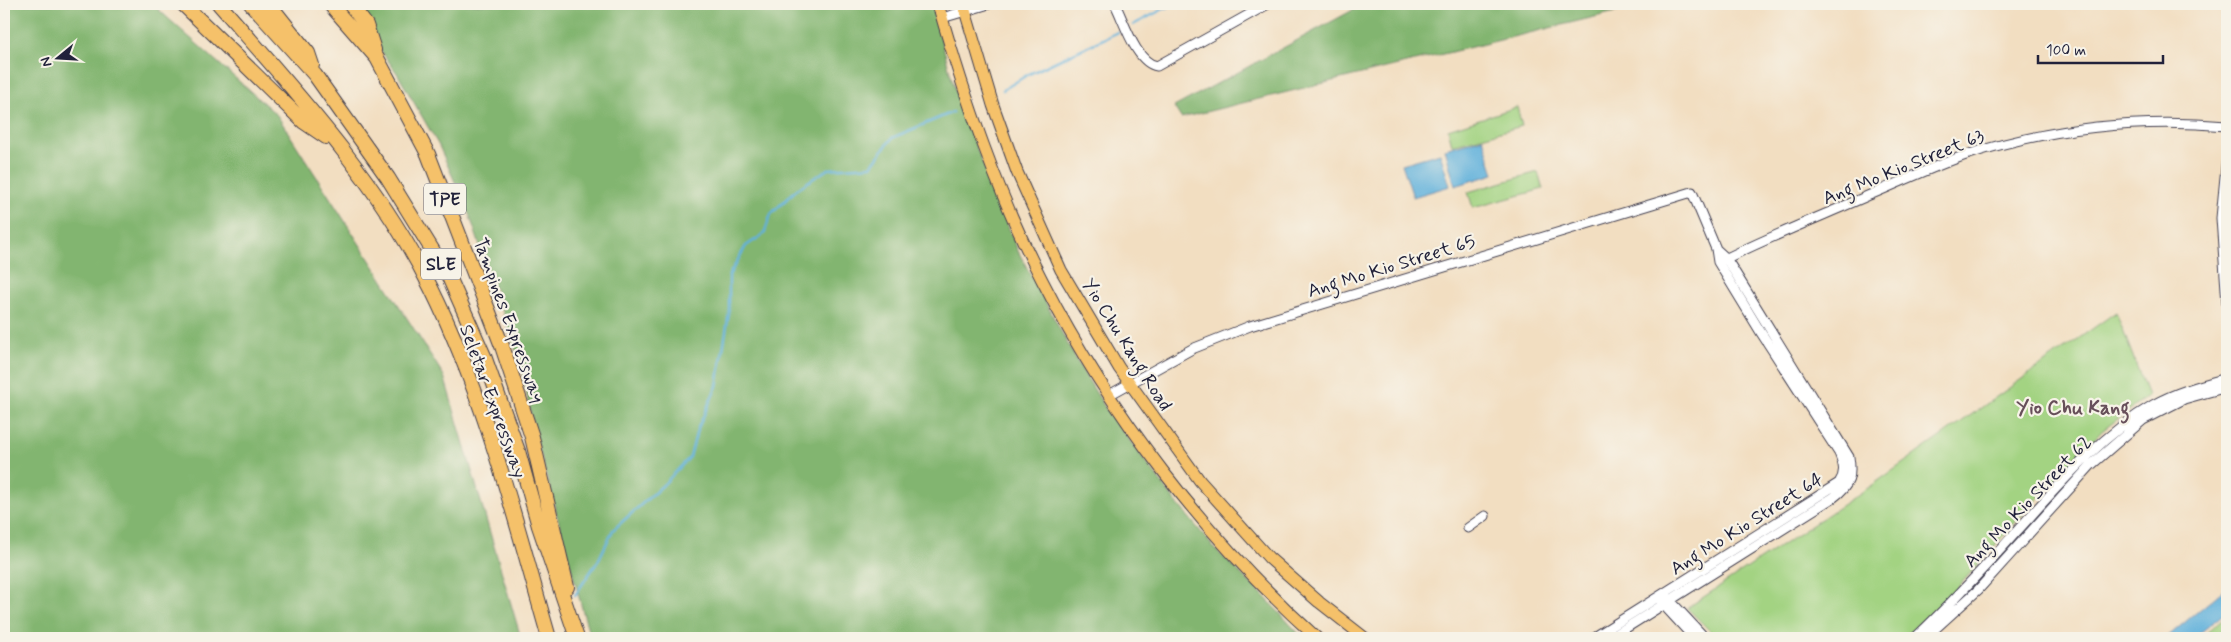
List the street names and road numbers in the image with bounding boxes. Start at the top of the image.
street label: Ang Mo Kio Street 63 [1819,124,1989,214]
road number: TPE [424,183,466,214]
street label: Ang Mo Kio Street 65 [1304,229,1479,307]
street label: Tampines Expressway [467,234,550,407]
road number: SLE [421,248,461,280]
street label: Yio Chu Kang Road [1073,274,1178,417]
street label: Seletar Expressway [453,321,532,482]
street label: Ang Mo Kio Street 62 [1959,431,2100,576]
street label: Ang Mo Kio Street 64 [1666,467,1830,584]

